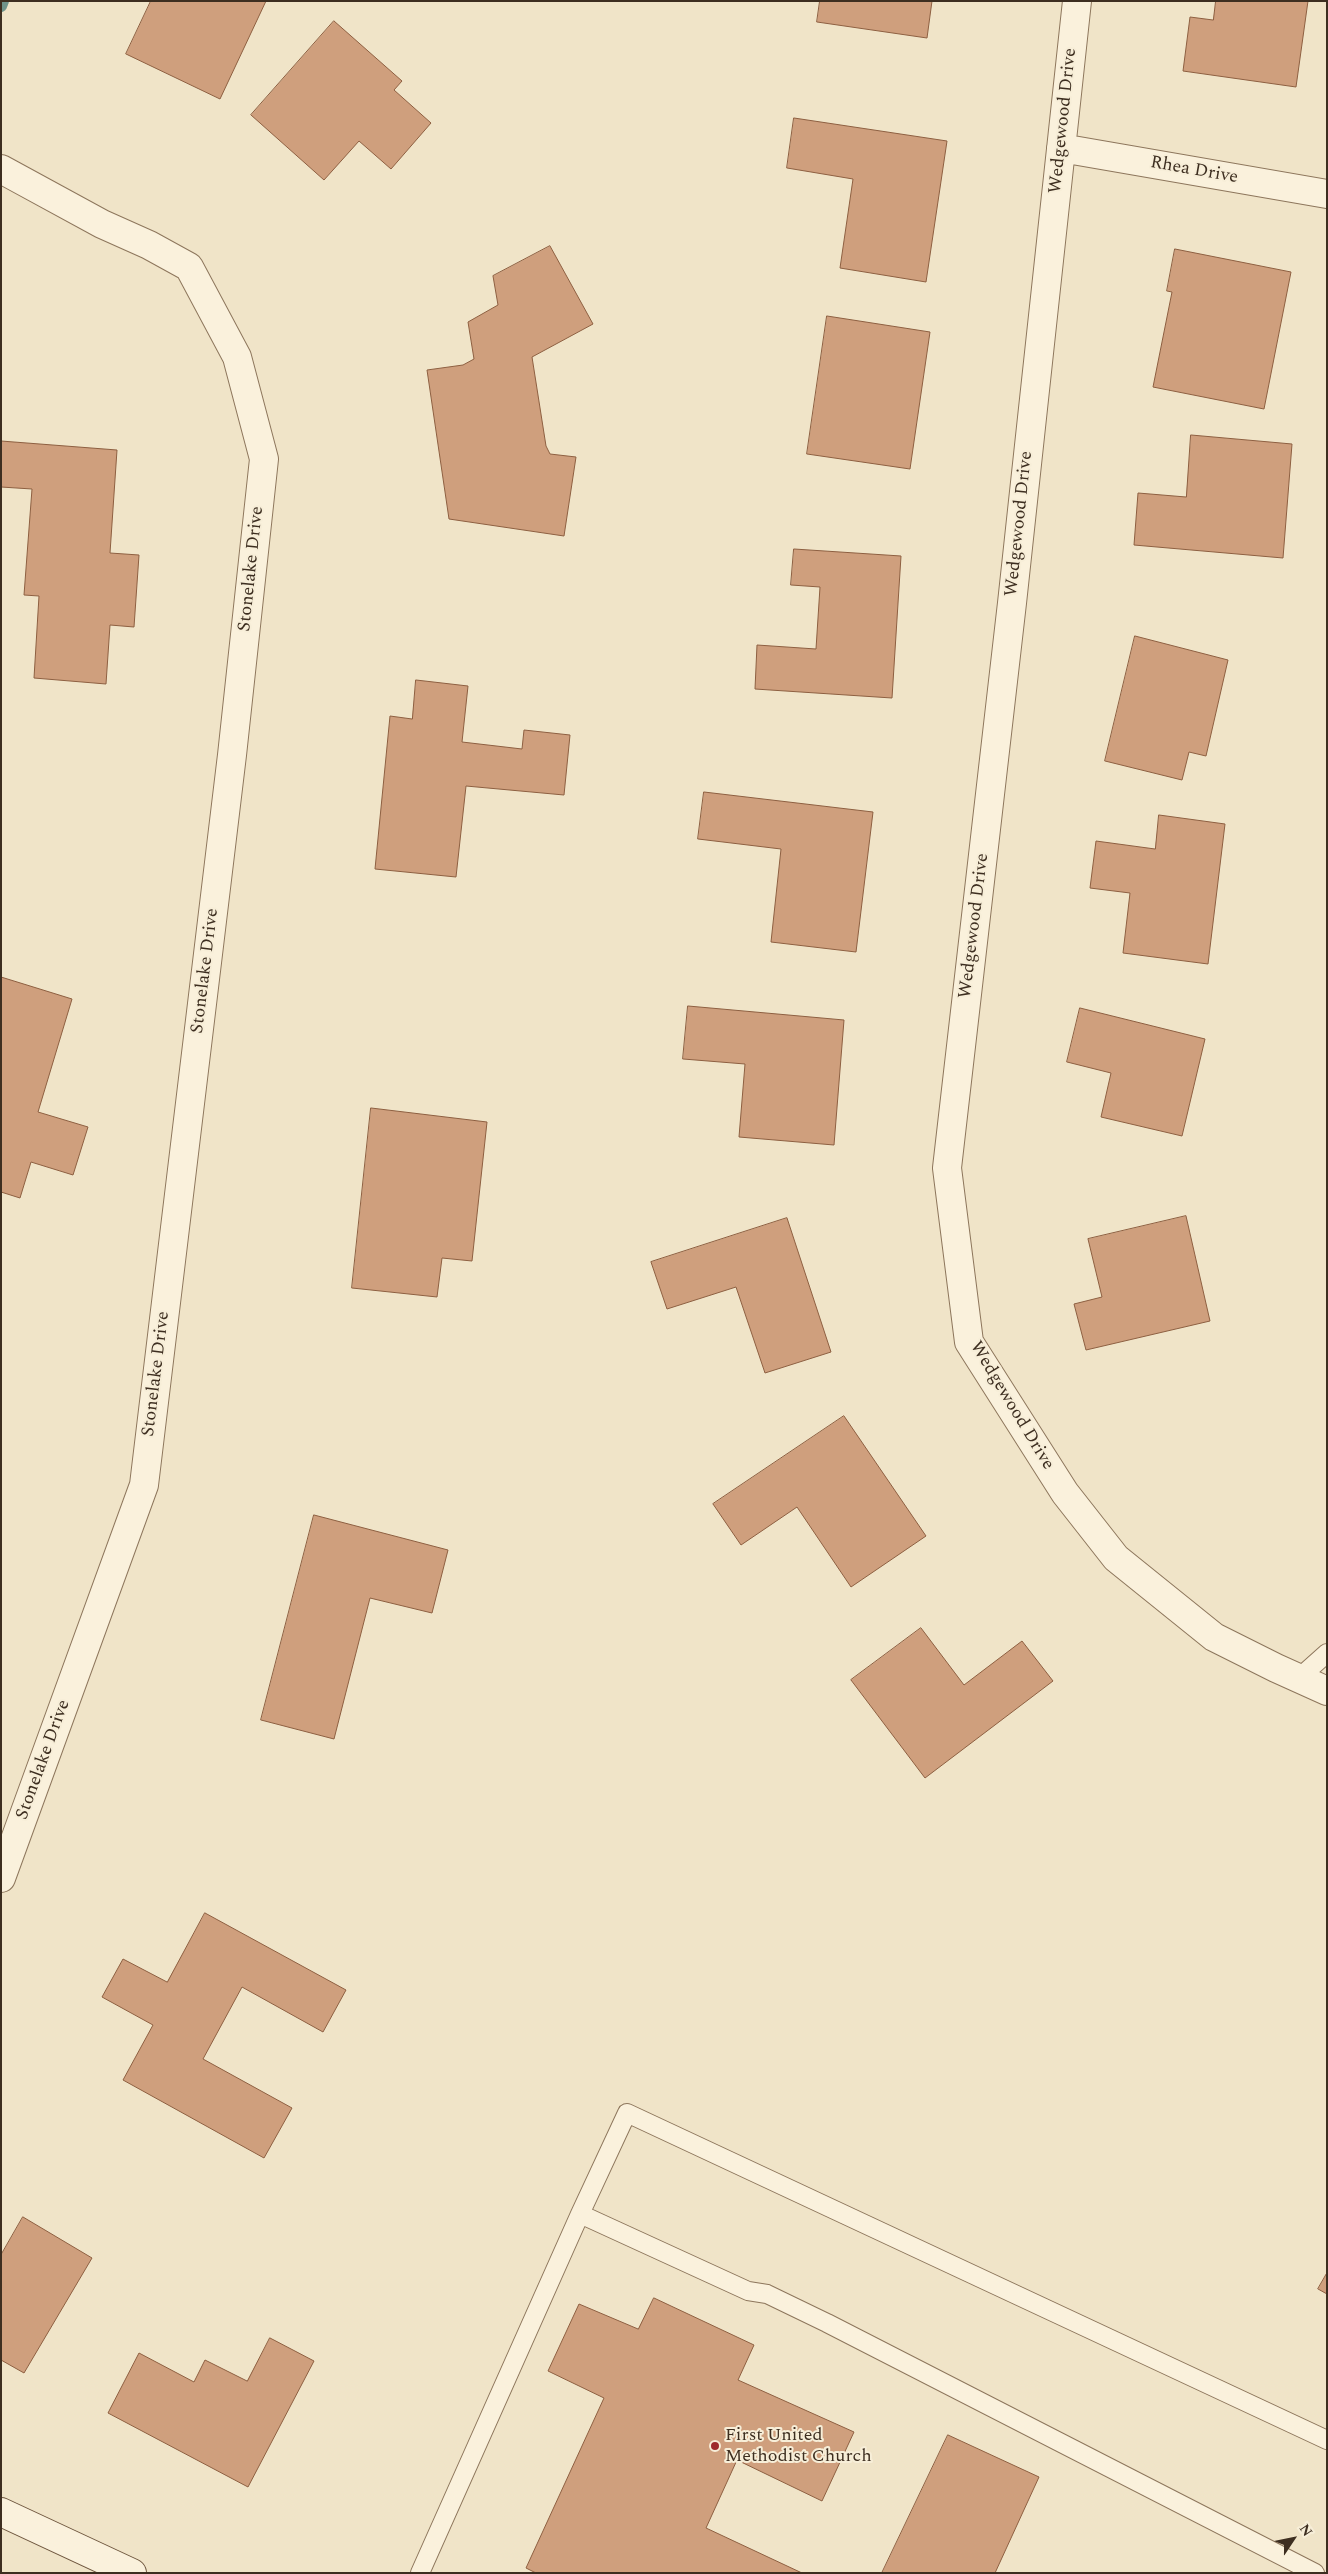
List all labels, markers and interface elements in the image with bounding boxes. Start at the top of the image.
street label: Wedgewood Drive [1046,47,1082,195]
street label: Rhea Drive [1149,153,1239,189]
street label: Wedgewood Drive [1002,450,1038,598]
street label: Stonelake Drive [235,505,269,633]
street label: Wedgewood Drive [955,852,995,1000]
street label: Stonelake Drive [188,907,224,1035]
street label: Stonelake Drive [139,1310,175,1438]
street label: Wedgewood Drive [964,1338,1058,1474]
street label: Stonelake Drive [12,1697,76,1823]
place label: First United Methodist Church [725,2425,872,2468]
marker: First United Methodist Church [709,2440,721,2452]
north arrow [1268,2514,1318,2564]
text: N [1294,2520,1318,2541]

